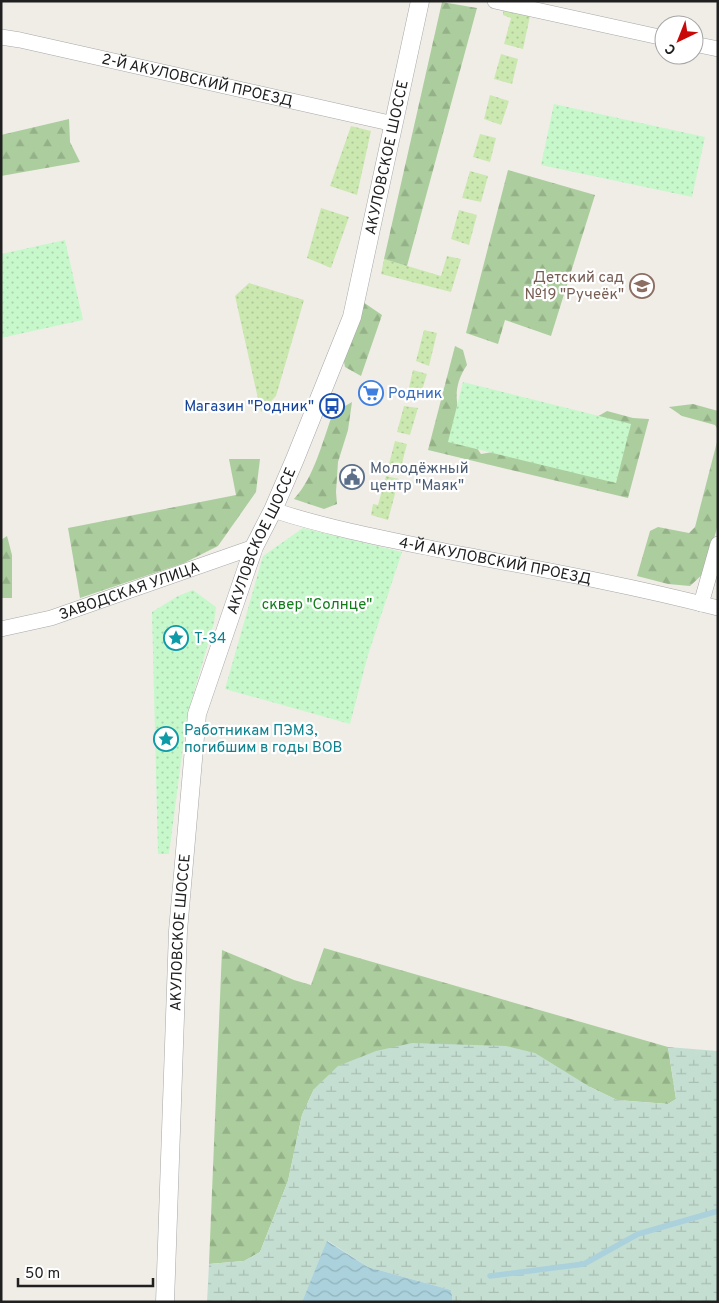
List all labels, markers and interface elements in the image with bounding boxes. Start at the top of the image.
north arrow [654,15,704,65]
text: С [662,39,680,58]
street label: 2-Й АКУЛОВСКИЙ ПРОЕЗД [100,51,294,112]
street label: АКУЛОВСКОЕ ШОССЕ [362,78,414,237]
place label: Детский сад №19 "Ручеёк" [525,269,624,305]
school or university icon: Детский сад №19 "Ручеёк" [629,273,655,299]
supermarket icon: Родник [358,380,384,406]
place label: Родник [388,385,442,404]
bus stop icon: Магазин "Родник" [319,393,345,419]
place label: Магазин "Родник" [184,398,314,417]
place label: Молодёжный центр "Маяк" [370,460,469,496]
public building icon: Молодёжный центр "Маяк" [339,464,365,490]
street label: АКУЛОВСКОЕ ШОССЕ [224,465,301,617]
street label: 4-Й АКУЛОВСКИЙ ПРОЕЗД [397,534,593,590]
street label: ЗАВОДСКАЯ УЛИЦА [57,559,203,625]
park label: сквер "Солнце" [262,596,372,615]
place icon: Т-34 [163,625,189,651]
place label: Т-34 [194,630,226,649]
place label: Работникам ПЭМЗ, погибшим в годы ВОВ [184,722,342,758]
place icon: Работникам ПЭМЗ, погибшим в годы ВОВ [153,726,179,752]
street label: АКУЛОВСКОЕ ШОССЕ [167,853,196,1012]
scale bar [18,1256,152,1288]
text: 50 m [25,1265,60,1284]

